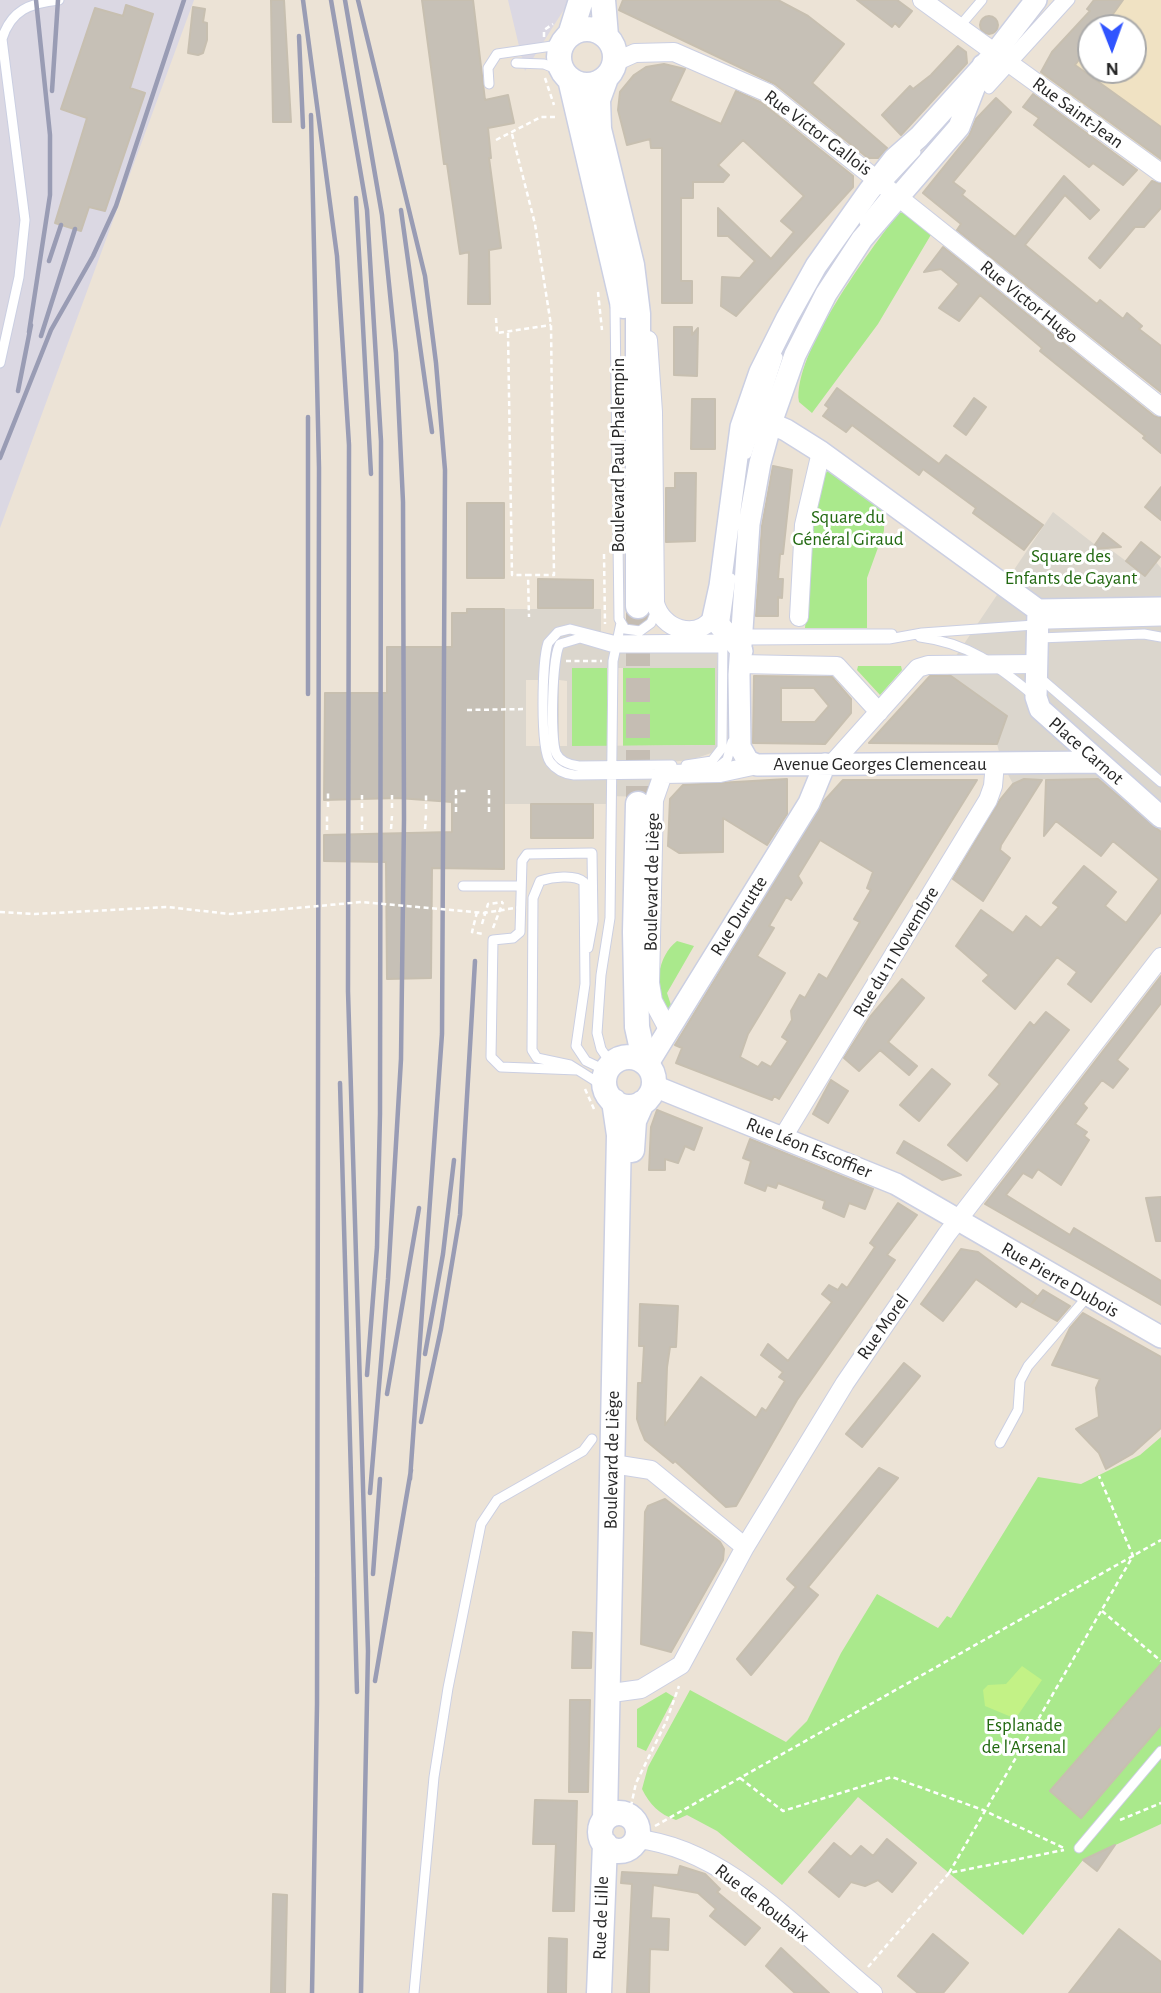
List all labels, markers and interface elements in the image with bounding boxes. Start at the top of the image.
north arrow [1077,14,1147,84]
text: N [1106,59,1119,78]
street label: Rue Saint-Jean [1028,72,1128,154]
street label: Rue Victor Gallois [760,85,876,181]
street label: Rue Victor Hugo [975,255,1083,349]
street label: Boulevard Paul Phalempin [607,358,629,552]
park label: Square du Général Giraud [792,506,904,550]
park label: Square des Enfants de Gayant [1005,545,1137,589]
street label: Place Carnot [1044,712,1128,790]
street label: Avenue Georges Clemenceau [773,753,987,775]
street label: Boulevard de Liège [639,812,665,952]
street label: Rue Durutte [706,872,772,960]
street label: Rue du 11 Novembre [848,883,944,1021]
street label: Rue Léon Escoffier [743,1112,875,1184]
street label: Rue Pierre Dubois [997,1237,1123,1323]
street label: Rue Morel [852,1290,914,1364]
street label: Boulevard de Liège [599,1390,625,1530]
park label: Esplanade de l'Arsenal [982,1714,1066,1758]
street label: Rue de Roubaix [710,1859,814,1947]
street label: Rue de Lille [588,1876,614,1960]

